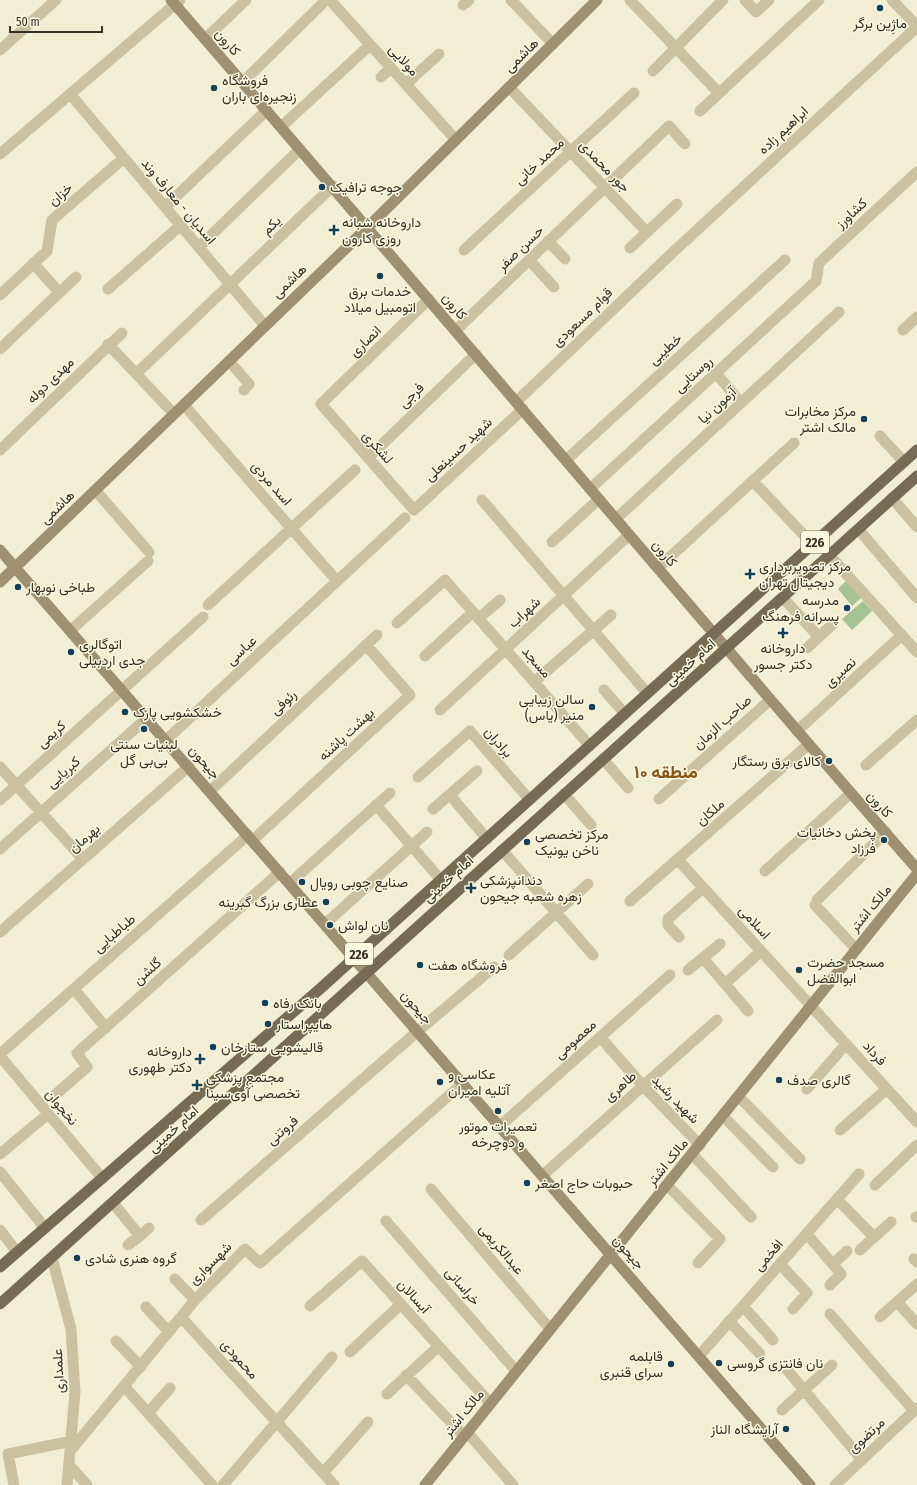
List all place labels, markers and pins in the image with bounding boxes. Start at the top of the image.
marker: ماژِین برگر [875,3,885,13]
place label: ماژِین برگر [852,15,907,35]
place label: فروشگاه زنجیره‌ای باران [222,72,297,105]
marker: فروشگاه زنجیره‌ای باران [209,83,219,93]
place label: جوجه ترافیک [330,179,402,196]
marker: جوجه ترافیک [317,182,327,192]
place label: داروخانه شبانه روزی کارون [342,214,421,247]
marker: داروخانه شبانه روزی کارون [329,225,339,235]
marker: خدمات برق اتومبیل میلاد [375,271,385,281]
place label: خدمات برق اتومبیل میلاد [344,283,416,316]
place label: مرکز مخابرات مالک اشتر [785,403,856,436]
marker: مرکز مخابرات مالک اشتر [859,414,869,424]
place label: مرکز تصویربرداری دیجیتال تهران [759,558,851,592]
marker: مرکز تصویربرداری دیجیتال تهران [744,568,756,580]
place label: طباخی نوبهار [25,579,95,596]
marker: طباخی نوبهار [13,582,23,592]
place label: مدرسه پسرانه فرهنگ [762,592,839,626]
marker: مدرسه پسرانه فرهنگ [842,603,852,613]
marker: داروخانه دکتر جسور [778,628,788,638]
place label: اتوگالری جدی اردبیلی [79,636,145,669]
place label: داروخانه دکتر جسور [753,640,813,673]
marker: اتوگالری جدی اردبیلی [66,647,76,657]
place label: سالن زیبایی منیر (یاس) [519,691,584,724]
marker: سالن زیبایی منیر (یاس) [587,702,597,712]
place label: خشکشویی پارک [133,704,222,722]
marker: خشکشویی پارک [120,707,130,717]
marker: لبنیات سنتی بی‌بی گل [139,724,149,734]
place label: لبنیات سنتی بی‌بی گل [110,736,178,769]
place label: کالای برق رستگار [731,753,821,770]
marker: کالای برق رستگار [824,756,834,766]
place label: پخش دخانیات فرزاد [797,824,876,857]
place label: مرکز تخصصی ناخن یونیک [535,826,608,859]
marker: پخش دخانیات فرزاد [879,835,889,845]
marker: مرکز تخصصی ناخن یونیک [522,837,532,847]
place label: دندانپزشکی زهره شعبه جیحون [480,872,582,905]
place label: صنایع چوبی رویال [310,874,408,893]
marker: صنایع چوبی رویال [297,877,307,887]
marker: دندانپزشکی زهره شعبه جیحون [465,882,477,894]
place label: عطاری بزرگ گبرینه [218,894,318,911]
marker: عطاری بزرگ گبرینه [321,897,331,907]
place label: نان لواش [338,917,388,934]
marker: نان لواش [325,920,335,930]
place label: مسجد حضرت ابوالفضل [807,954,885,987]
place label: فروشگاه هفت [428,957,507,974]
marker: فروشگاه هفت [415,960,425,970]
marker: مسجد حضرت ابوالفضل [794,965,804,975]
place label: بانک رفاه [273,995,322,1012]
marker: بانک رفاه [260,998,270,1008]
place label: هایپراستار [275,1016,333,1034]
marker: هایپراستار [263,1019,273,1029]
place label: قالیشویی ستارخان [221,1039,323,1056]
marker: قالیشویی ستارخان [208,1042,218,1052]
place label: داروخانه دکتر طهوری [129,1043,192,1076]
marker: داروخانه دکتر طهوری [195,1054,205,1064]
place label: عکاسی و آتلیه امیران [448,1066,511,1099]
place label: مجتمع پزشکی تخصصی آوی‌سینا [206,1069,300,1102]
place label: گالری صدف [787,1072,851,1089]
marker: گالری صدف [774,1075,784,1085]
marker: عکاسی و آتلیه امیران [435,1077,445,1087]
marker: مجتمع پزشکی تخصصی آوی‌سینا [191,1079,203,1091]
marker: تعمیرات موتور و دوچرخه [493,1106,503,1116]
place label: تعمیرات موتور و دوچرخه [458,1118,537,1152]
place label: حبوبات حاج اصغر [534,1175,633,1194]
marker: حبوبات حاج اصغر [522,1178,532,1188]
place label: گروه هنری شادی [85,1250,177,1267]
marker: گروه هنری شادی [72,1253,82,1263]
place label: قابلمه سرای قنبری [600,1348,663,1381]
place label: نان فانتزی گروسی [727,1355,823,1372]
marker: نان فانتزی گروسی [714,1358,724,1368]
marker: قابلمه سرای قنبری [666,1359,676,1369]
place label: آرایشگاه الناز [709,1421,780,1438]
marker: آرایشگاه الناز [781,1424,791,1434]

